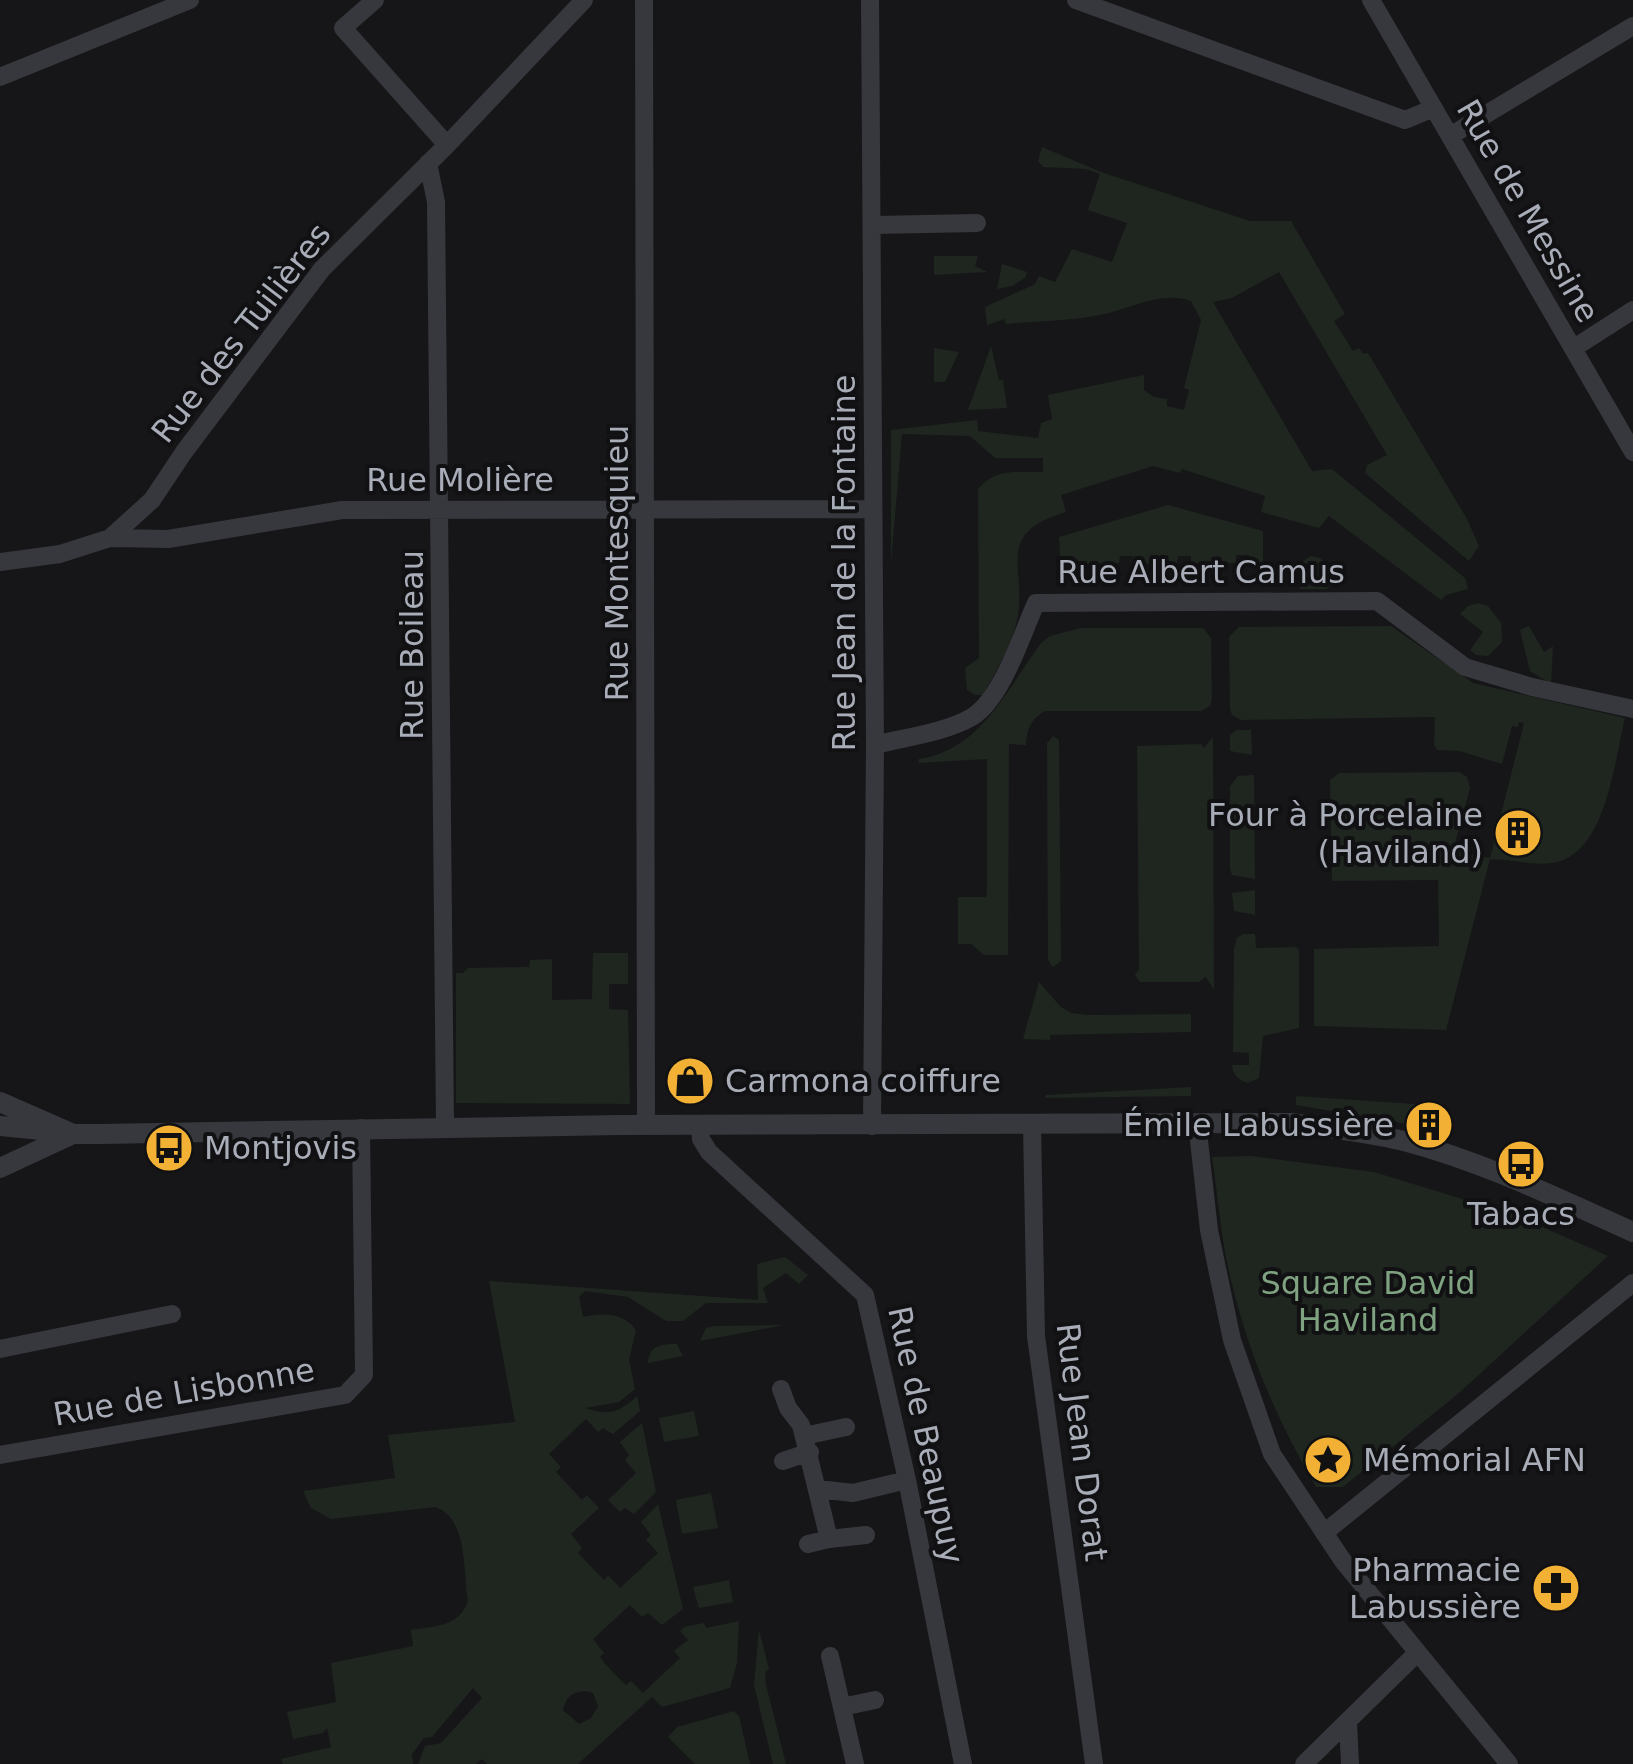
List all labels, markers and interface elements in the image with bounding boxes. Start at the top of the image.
street label: Rue de Messine [1449,93,1607,329]
street label: Rue des Tuilières [144,216,338,450]
street label: Rue Jean de la Fontaine [825,374,863,752]
street label: Rue Montesquieu [598,425,636,701]
street label: Rue Molière [366,461,554,499]
street label: Rue Boileau [393,550,431,740]
street label: Rue Albert Camus [1057,553,1345,591]
place label: Four à Porcelaine (Haviland) [1208,796,1483,871]
building icon: Four à Porcelaine (Haviland) [1492,807,1544,859]
shop icon: Carmona coiffure [664,1055,716,1107]
place label: Carmona coiffure [725,1062,1001,1100]
building icon: Émile Labussière [1403,1099,1455,1151]
place label: Émile Labussière [1123,1106,1394,1144]
bus stop icon: Montjovis [143,1122,195,1174]
place label: Montjovis [204,1129,357,1167]
bus stop icon: Tabacs [1495,1138,1547,1190]
place label: Tabacs [1466,1195,1575,1233]
park label: Square David Haviland [1260,1264,1476,1339]
street label: Rue de Beaupuy [880,1303,972,1567]
street label: Rue Jean Dorat [1049,1321,1115,1563]
street label: Rue de Lisbonne [50,1350,318,1434]
place icon: Mémorial AFN [1302,1434,1354,1486]
place label: Mémorial AFN [1363,1441,1586,1479]
place label: Pharmacie Labussière [1349,1551,1521,1626]
pharmacy icon: Pharmacie Labussière [1530,1562,1582,1614]

